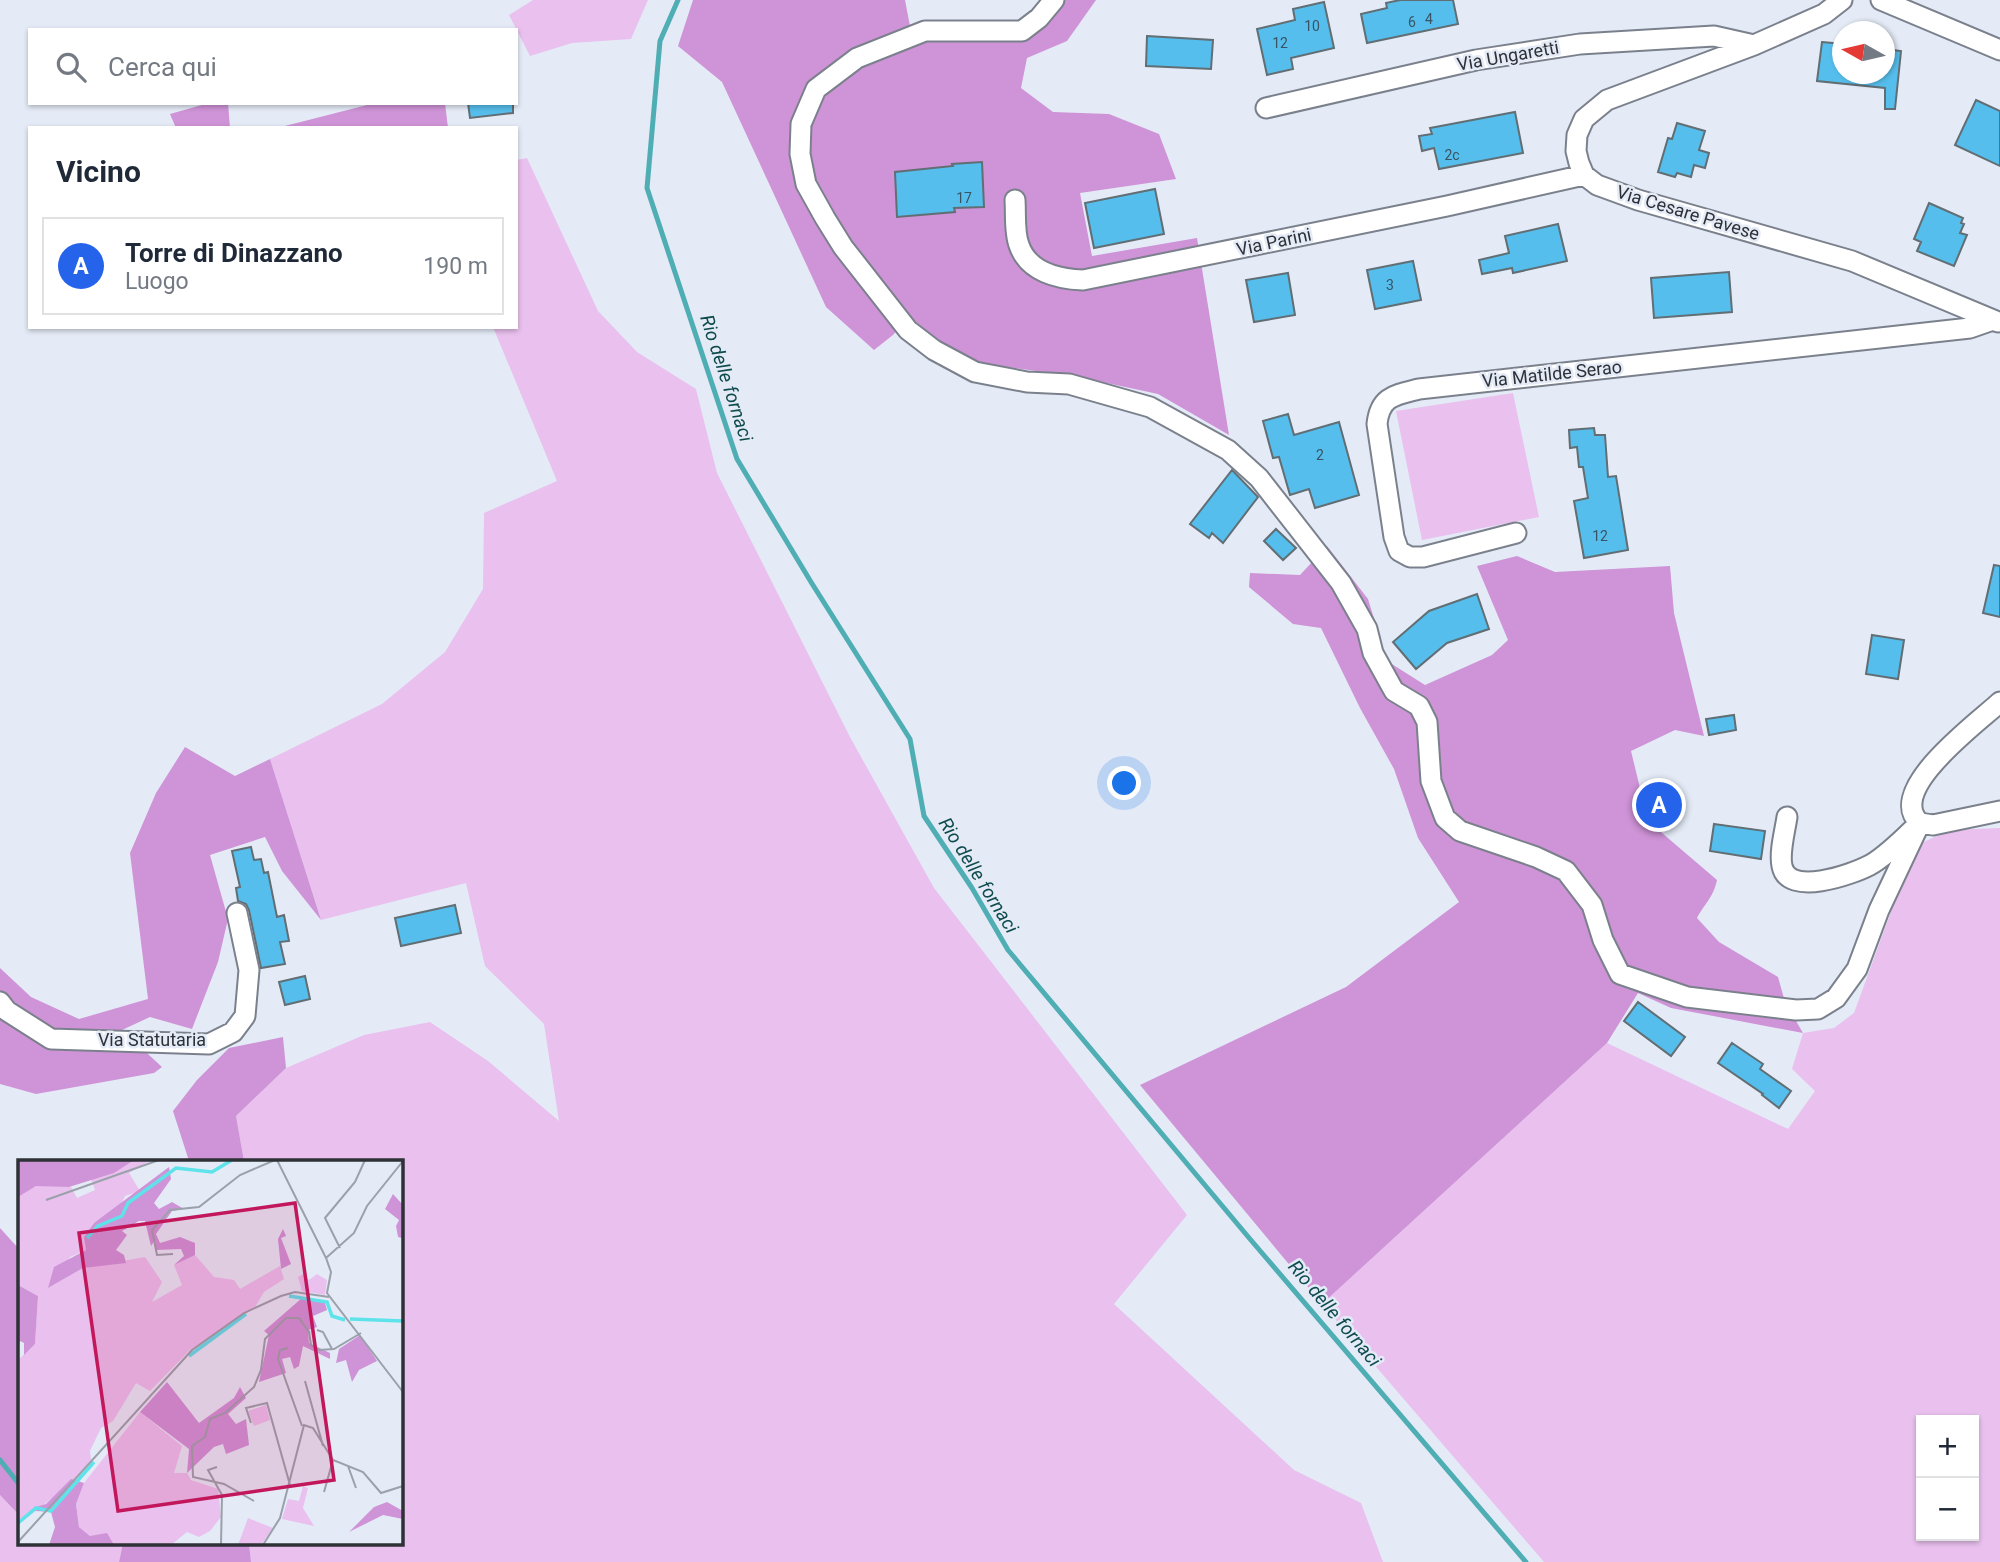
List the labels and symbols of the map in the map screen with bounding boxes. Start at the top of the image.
house number: 4 [1425,11,1433,27]
house number: 6 [1408,14,1416,30]
house number: 10 [1304,18,1320,34]
north arrow [1832,21,1895,84]
house number: 12 [1272,35,1288,51]
street label: Via Ungaretti [1455,36,1561,75]
house number: 2c [1444,147,1460,163]
street label: Via Cesare Pavese [1614,181,1762,244]
house number: 17 [956,190,972,206]
street label: Via Parini [1235,223,1313,260]
house number: 3 [1386,277,1394,293]
water label: Rio delle fornaci [695,312,758,445]
street label: Via Matilde Serao [1481,356,1623,391]
house number: 2 [1316,447,1324,463]
house number: 12 [1592,528,1608,544]
your location [1107,766,1141,800]
pin: A [1636,779,1682,831]
water label: Rio delle fornaci [934,813,1024,938]
street label: Via Statutaria [98,1029,206,1050]
inset map [18,1160,402,1544]
water label: Rio delle fornaci [1283,1255,1386,1372]

